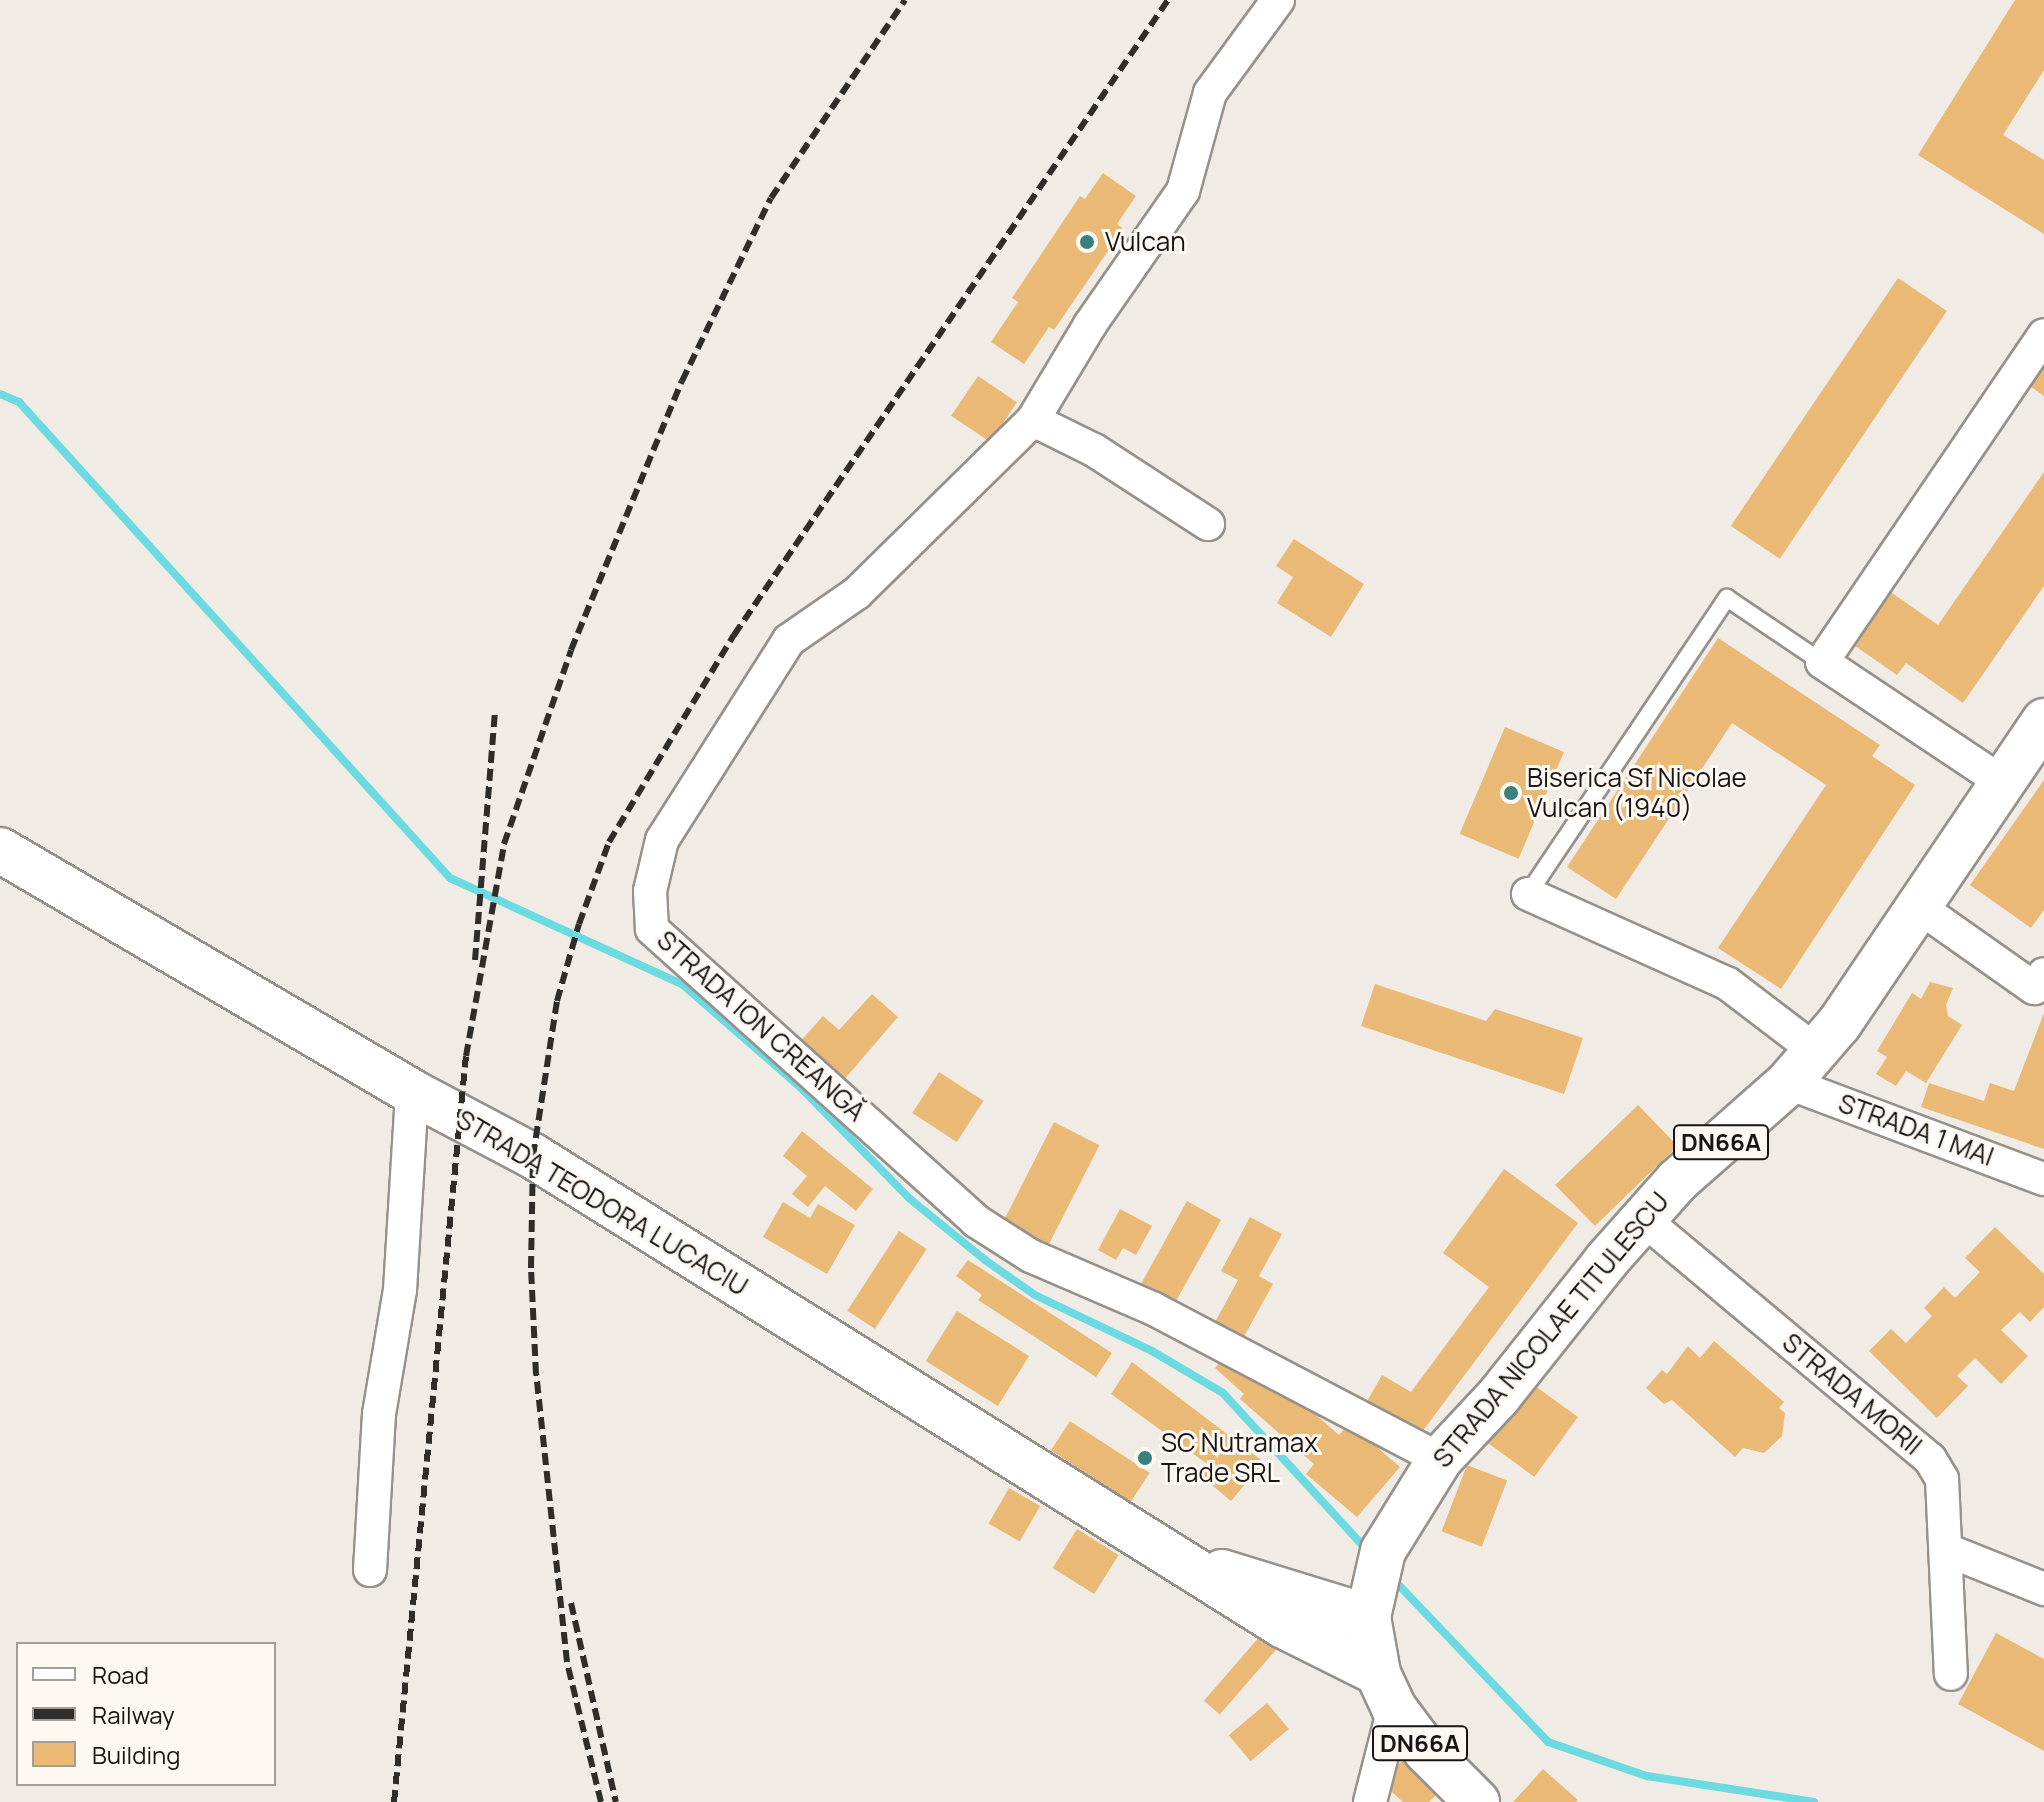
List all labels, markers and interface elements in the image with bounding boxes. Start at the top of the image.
place label: Vulcan [1105,226,1186,258]
marker: Vulcan [1076,231,1098,253]
place label: Biserica Sf Nicolae Vulcan (1940) [1527,762,1747,824]
marker: Biserica Sf Nicolae Vulcan (1940) [1502,784,1520,802]
street label: STRADA ION CREANGĂ [651,924,871,1128]
street label: STRADA 1 MAI [1834,1088,1998,1172]
street label: STRADA TEODORA LUCACIU [451,1104,753,1302]
road number: DN66A [1673,1122,1769,1162]
street label: STRADA NICOLAE TITULESCU [1427,1186,1675,1474]
street label: STRADA MORII [1776,1327,1928,1461]
place label: SC Nutramax Trade SRL [1161,1427,1318,1488]
marker: SC Nutramax Trade SRL [1136,1449,1154,1467]
legend [16,1642,276,1786]
text: Road [92,1658,149,1691]
text: Railway [92,1698,175,1731]
road number: DN66A [1372,1723,1468,1763]
text: Building [92,1738,180,1771]

